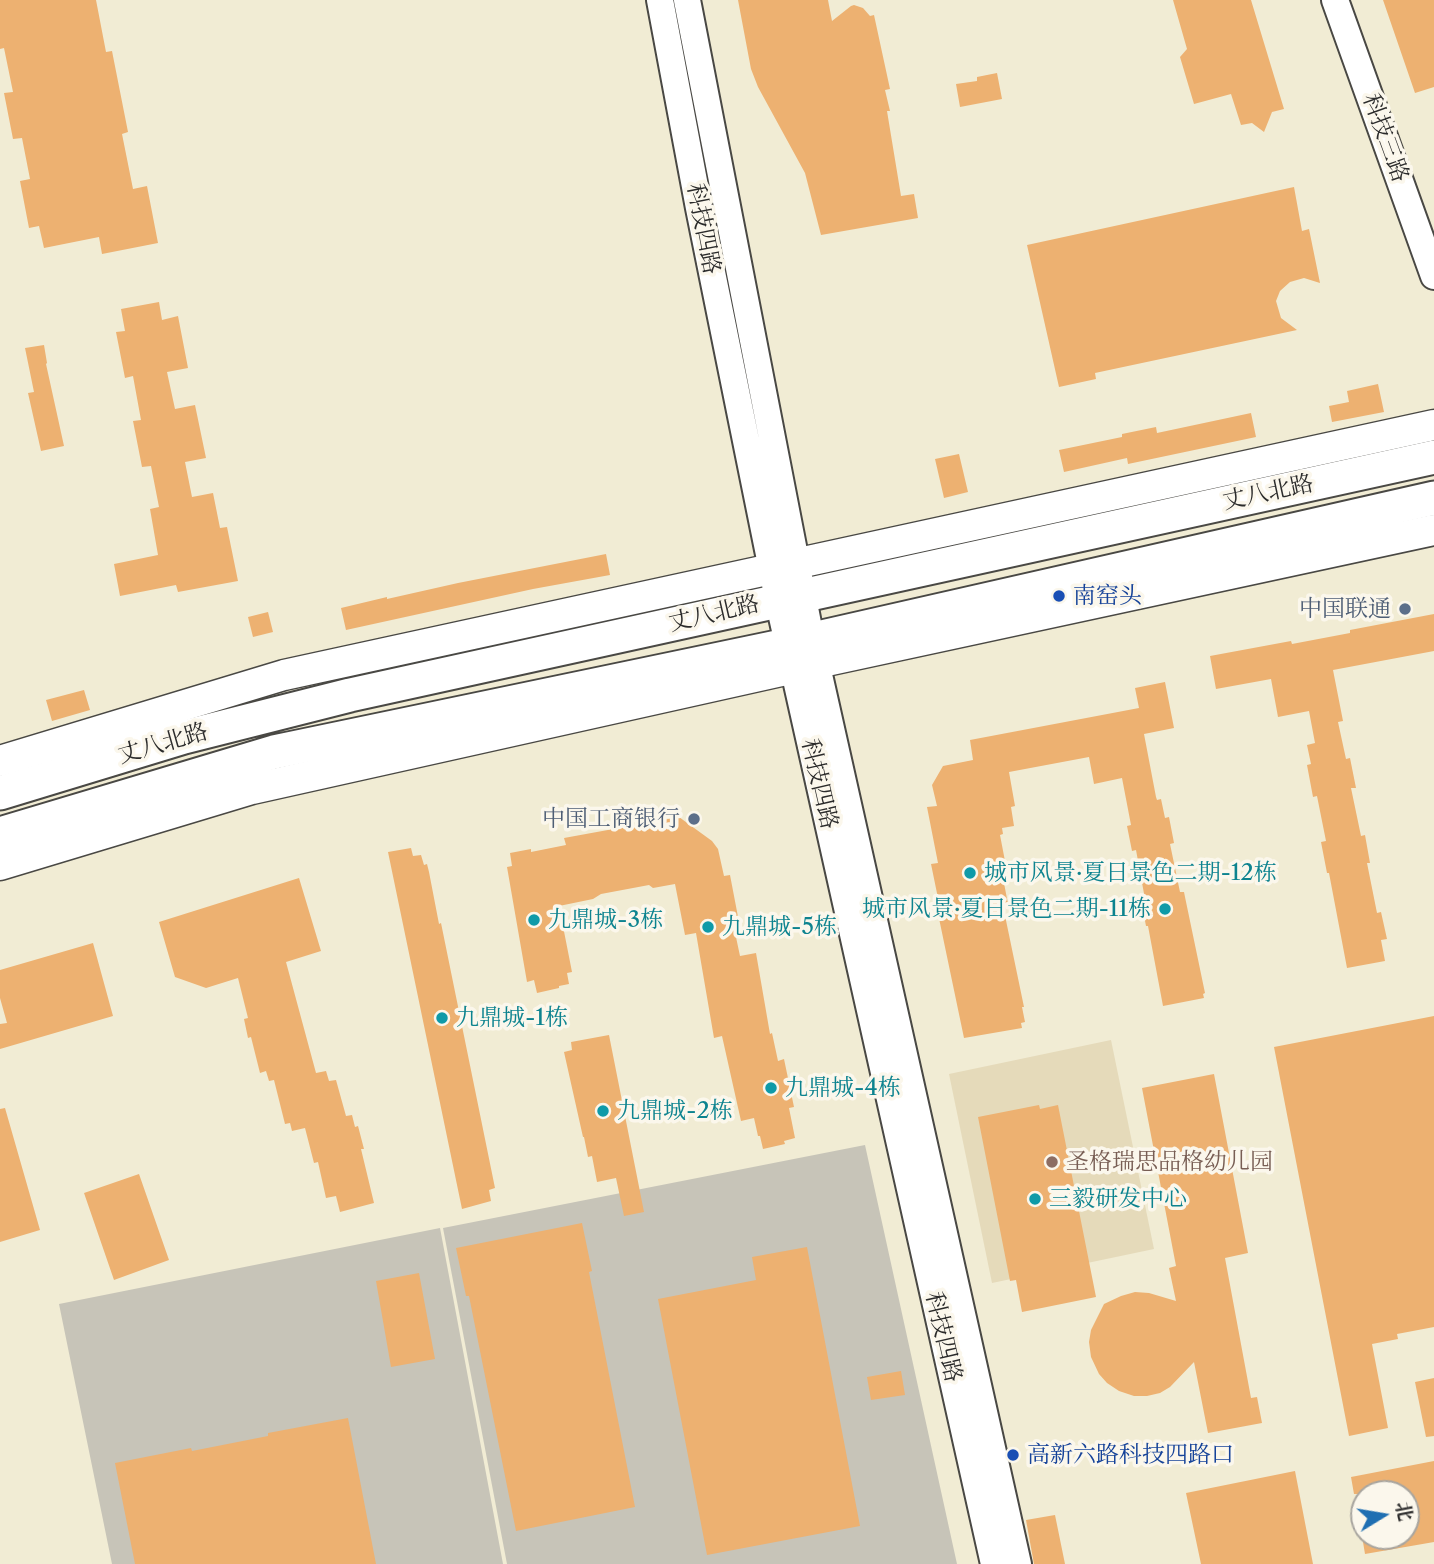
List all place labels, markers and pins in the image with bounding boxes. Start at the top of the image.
place label: 南窑头 [1073,582,1142,610]
marker: 南窑头 [1051,588,1067,604]
place label: 中国联通 [1299,595,1391,623]
marker: 中国联通 [1397,601,1413,617]
place label: 中国工商银行 [542,805,680,833]
marker: 中国工商银行 [686,811,702,827]
place label: 城市风景·夏日景色二期-12栋 [984,859,1277,887]
marker: 城市风景·夏日景色二期-12栋 [962,865,978,881]
place label: 城市风景·夏日景色二期-11栋 [862,895,1151,923]
marker: 城市风景·夏日景色二期-11栋 [1157,901,1173,917]
place label: 九鼎城-3栋 [548,906,663,934]
marker: 九鼎城-3栋 [526,912,542,928]
place label: 九鼎城-5栋 [722,913,837,941]
marker: 九鼎城-5栋 [700,919,716,935]
place label: 九鼎城-1栋 [456,1004,568,1032]
marker: 九鼎城-1栋 [434,1010,450,1026]
place label: 九鼎城-4栋 [785,1074,901,1102]
marker: 九鼎城-4栋 [763,1080,779,1096]
place label: 九鼎城-2栋 [617,1097,733,1125]
marker: 九鼎城-2栋 [595,1103,611,1119]
place label: 圣格瑞思品格幼儿园 [1066,1148,1273,1176]
marker: 圣格瑞思品格幼儿园 [1044,1154,1060,1170]
place label: 三毅研发中心 [1049,1185,1187,1213]
marker: 三毅研发中心 [1027,1191,1043,1207]
place label: 高新六路科技四路口 [1027,1441,1234,1469]
marker: 高新六路科技四路口 [1005,1447,1021,1463]

